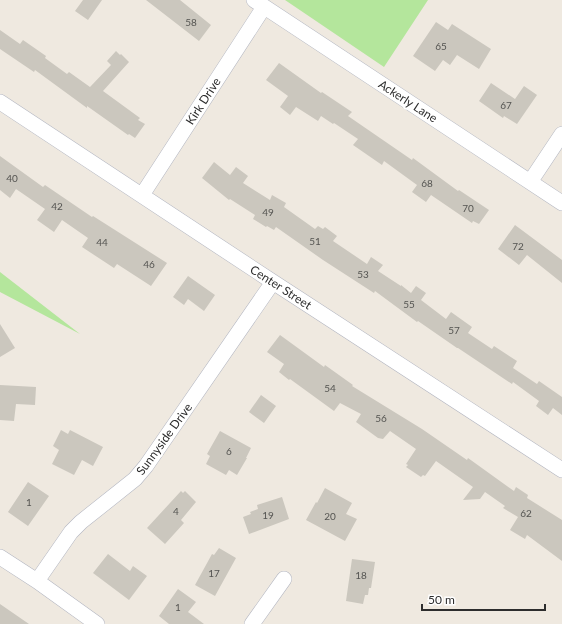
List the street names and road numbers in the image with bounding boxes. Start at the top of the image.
street label: Kirk Drive [182,75,224,127]
street label: Ackerly Lane [376,76,440,126]
street label: Center Street [247,262,315,313]
street label: Sunnyside Drive [133,400,195,478]

